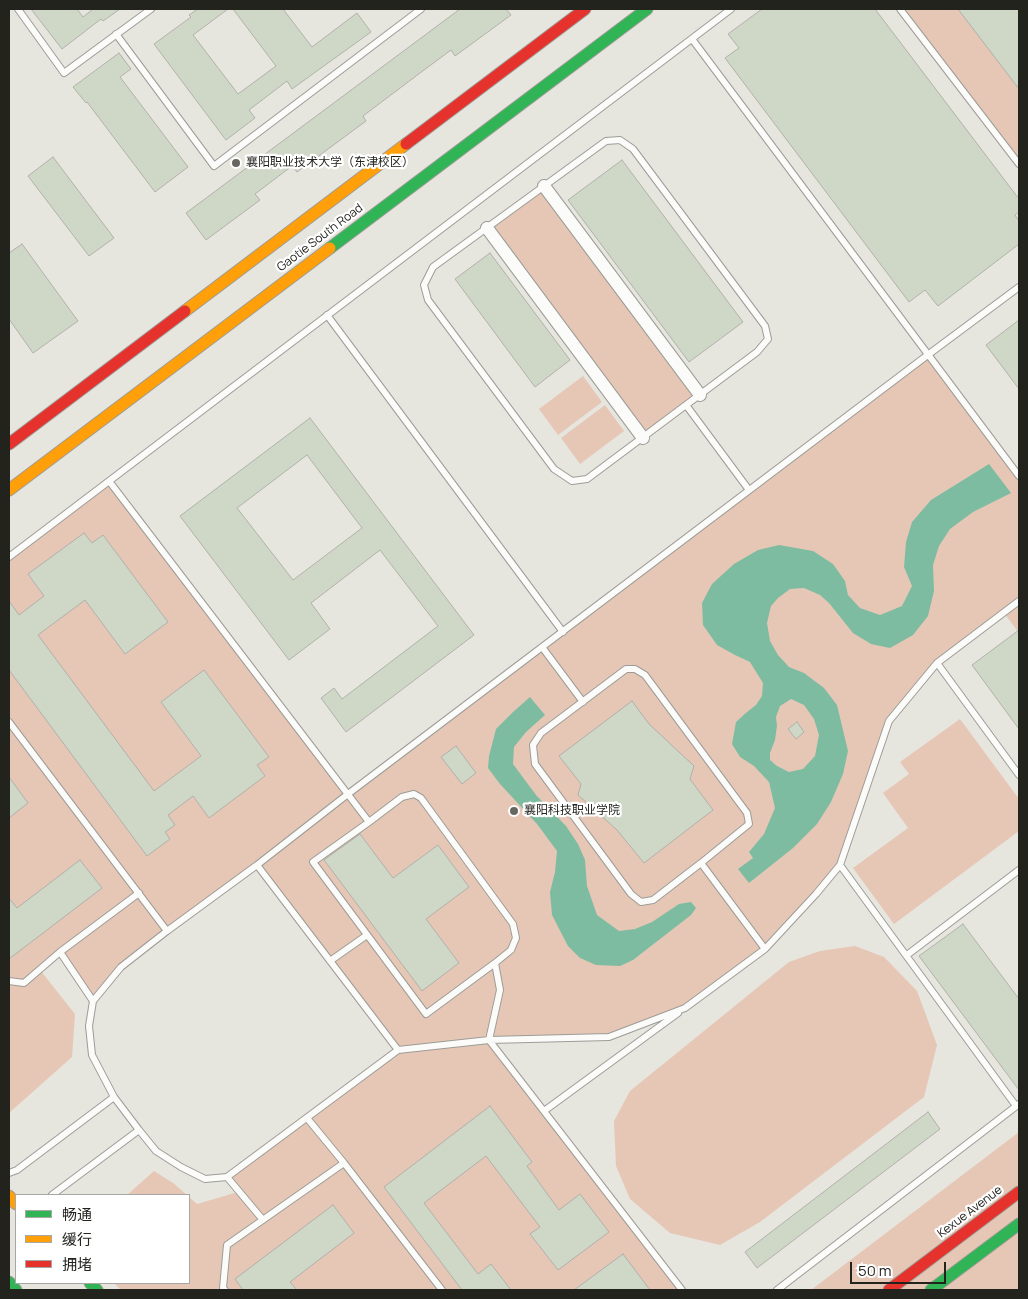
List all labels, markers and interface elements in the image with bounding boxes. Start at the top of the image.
place label: 襄阳职业技术大学（东津校区） [246,156,414,170]
marker: 襄阳职业技术大学（东津校区） [230,157,242,169]
street label: Gaotie South Road [274,201,366,275]
place label: 襄阳科技职业学院 [524,804,620,818]
marker: 襄阳科技职业学院 [508,805,520,817]
street label: Kexue Avenue [935,1183,1005,1241]
legend [15,1194,190,1284]
text: 畅通 [62,1204,92,1225]
text: 缓行 [62,1229,92,1250]
scale bar [853,1252,949,1284]
text: 拥堵 [62,1254,92,1275]
text: 50 m [858,1260,892,1281]

